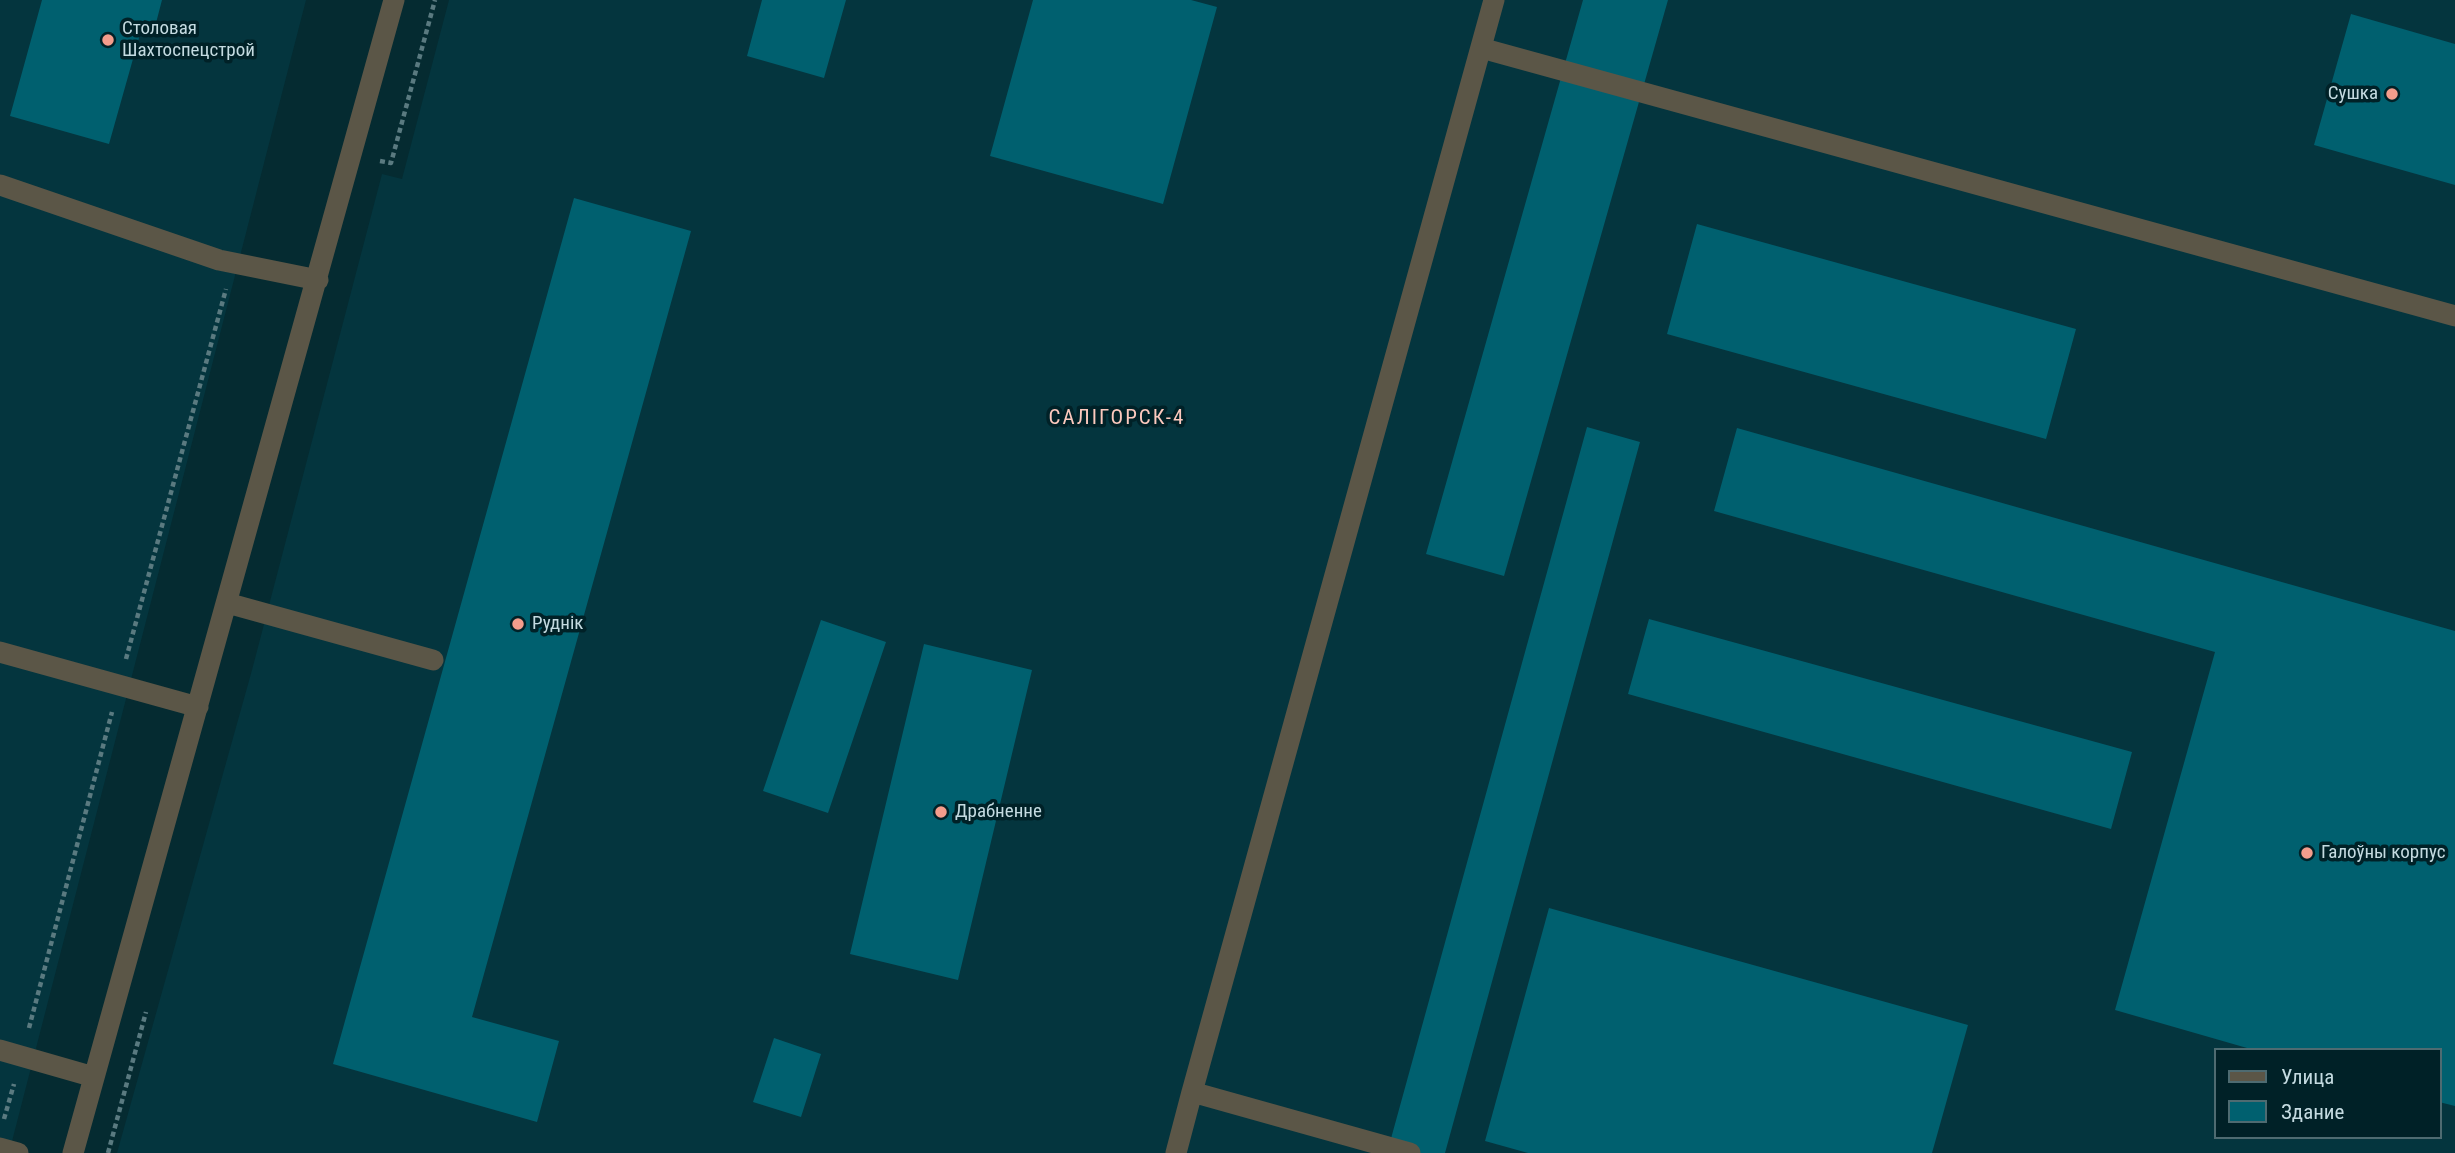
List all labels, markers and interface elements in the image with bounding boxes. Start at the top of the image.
place label: Столовая Шахтоспецстрой [122,18,255,62]
marker: Столовая Шахтоспецстрой [100,32,116,48]
place label: Сушка [2328,83,2378,105]
marker: Сушка [2384,86,2400,102]
district label: САЛІГОРСК-4 [1050,406,1184,432]
place label: Руднік [532,613,583,635]
marker: Руднік [510,616,526,632]
place label: Драбненне [955,801,1042,823]
marker: Драбненне [933,804,949,820]
place label: Галоўны корпус [2321,842,2445,864]
marker: Галоўны корпус [2299,845,2315,861]
legend [2214,1048,2441,1139]
text: Улица [2281,1065,2334,1089]
text: Здание [2281,1100,2344,1124]

